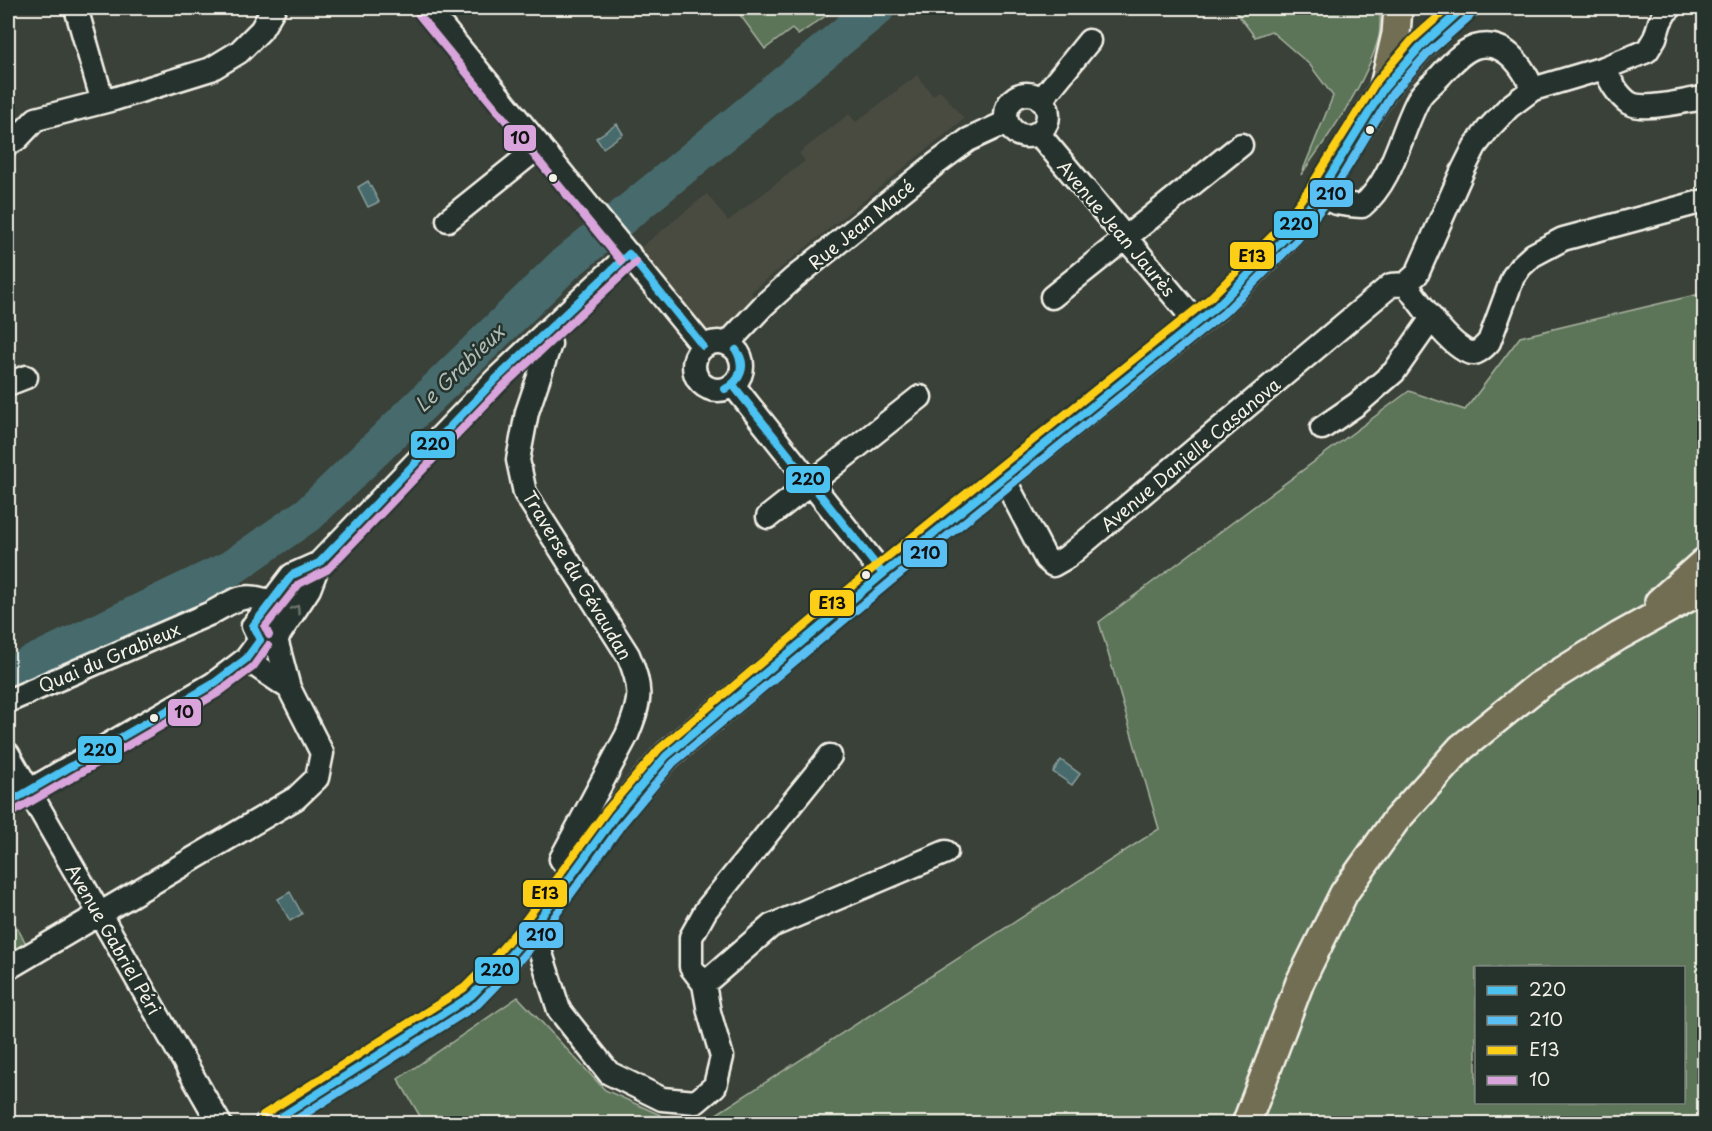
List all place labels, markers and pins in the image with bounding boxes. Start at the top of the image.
unlabelled marker [1364,124,1376,136]
unlabelled marker [547,172,559,184]
unlabelled marker [860,569,872,581]
unlabelled marker [148,712,160,724]

